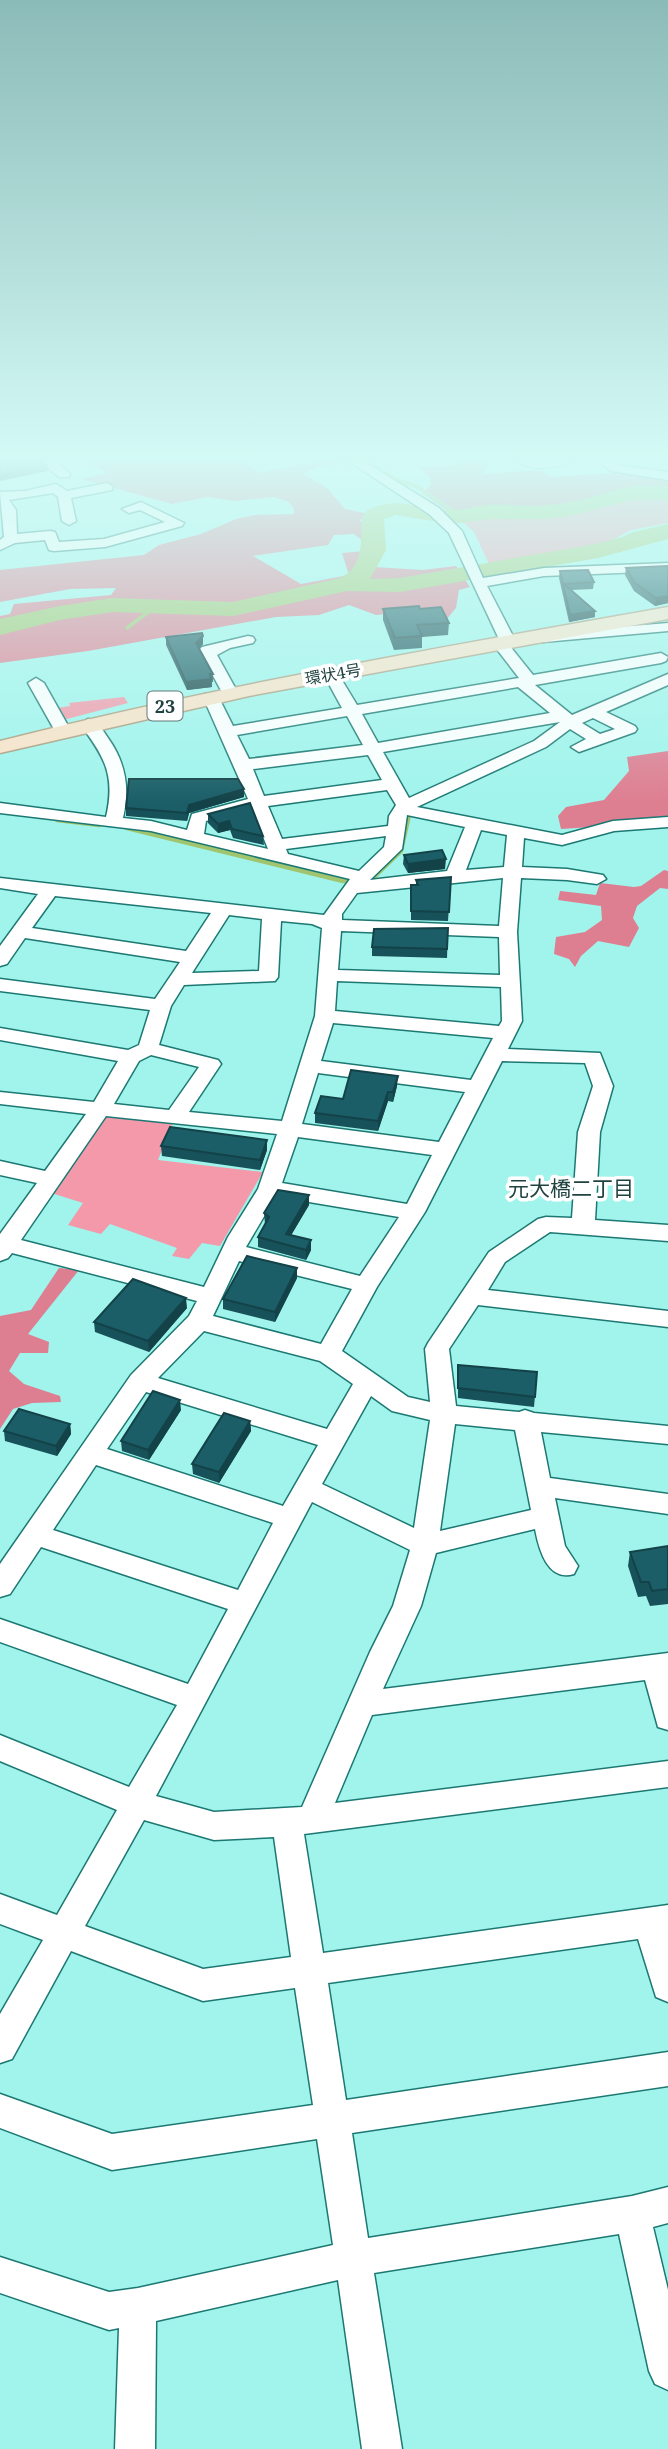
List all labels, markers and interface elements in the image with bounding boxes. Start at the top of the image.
street label: 環状4号 [303,658,363,690]
road number: 23 [148,692,182,720]
district label: 元大橋二丁目 [508,1174,634,1202]

